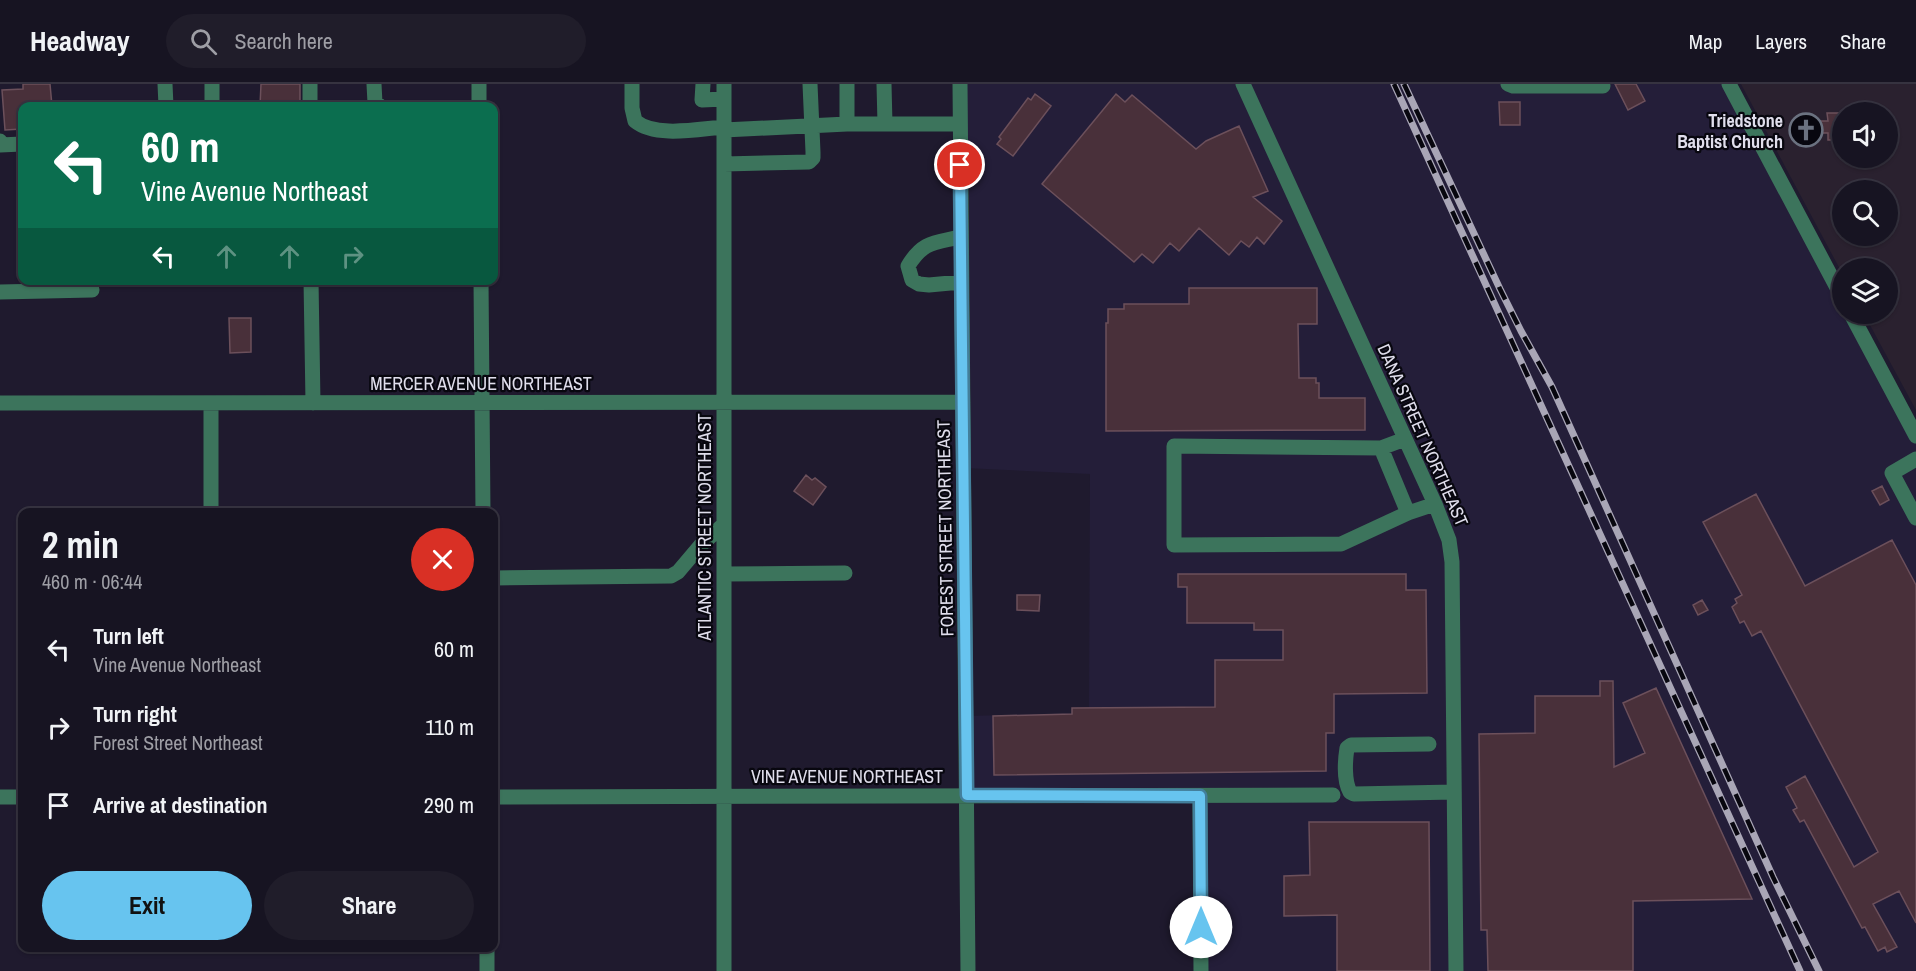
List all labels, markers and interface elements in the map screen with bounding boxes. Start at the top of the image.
search box [166,14,586,68]
text: Headway [30,22,130,60]
icon: search [187,25,220,58]
text: Search here [235,26,333,56]
text: Map [1689,27,1722,56]
text: Layers [1755,27,1807,56]
text: Share [1840,27,1886,56]
map controls [1832,102,1898,324]
button: sound [1832,102,1898,168]
place label: Triedstone Baptist Church [1677,108,1783,154]
church icon: Triedstone Baptist Church [1788,112,1824,148]
text: 60 m [141,119,220,175]
icon: left [42,126,120,204]
pin [934,139,985,190]
icon: arrive [943,148,976,181]
text: Vine Avenue Northeast [141,173,368,209]
button: search [1832,180,1898,246]
icon: left [147,240,180,273]
icon: ahead [210,240,243,273]
icon: ahead [273,240,306,273]
icon: right [336,240,369,273]
button: layers [1832,258,1898,324]
street label: DANA STREET NORTHEAST [1371,340,1475,530]
street label: MERCER AVENUE NORTHEAST [370,371,592,396]
street label: ATLANTIC STREET NORTHEAST [692,413,717,642]
street label: FOREST STREET NORTHEAST [931,420,959,636]
text: 2 min [42,521,119,569]
button: close [411,528,474,591]
text: 460 m · 06:44 [42,568,142,595]
text: Turn left [93,621,164,651]
icon: left [42,633,75,666]
text: 60 m [434,634,474,664]
text: Vine Avenue Northeast [93,651,261,678]
text: Turn right [93,699,177,729]
icon: right [42,711,75,744]
text: 110 m [425,712,474,742]
text: Forest Street Northeast [93,729,263,756]
street label: VINE AVENUE NORTHEAST [751,764,943,789]
icon: arrive [42,789,75,822]
text: Arrive at destination [93,790,267,820]
text: 290 m [424,790,474,820]
button: Exit [42,871,252,940]
button: Share [264,871,474,940]
position arrow [1169,895,1233,959]

